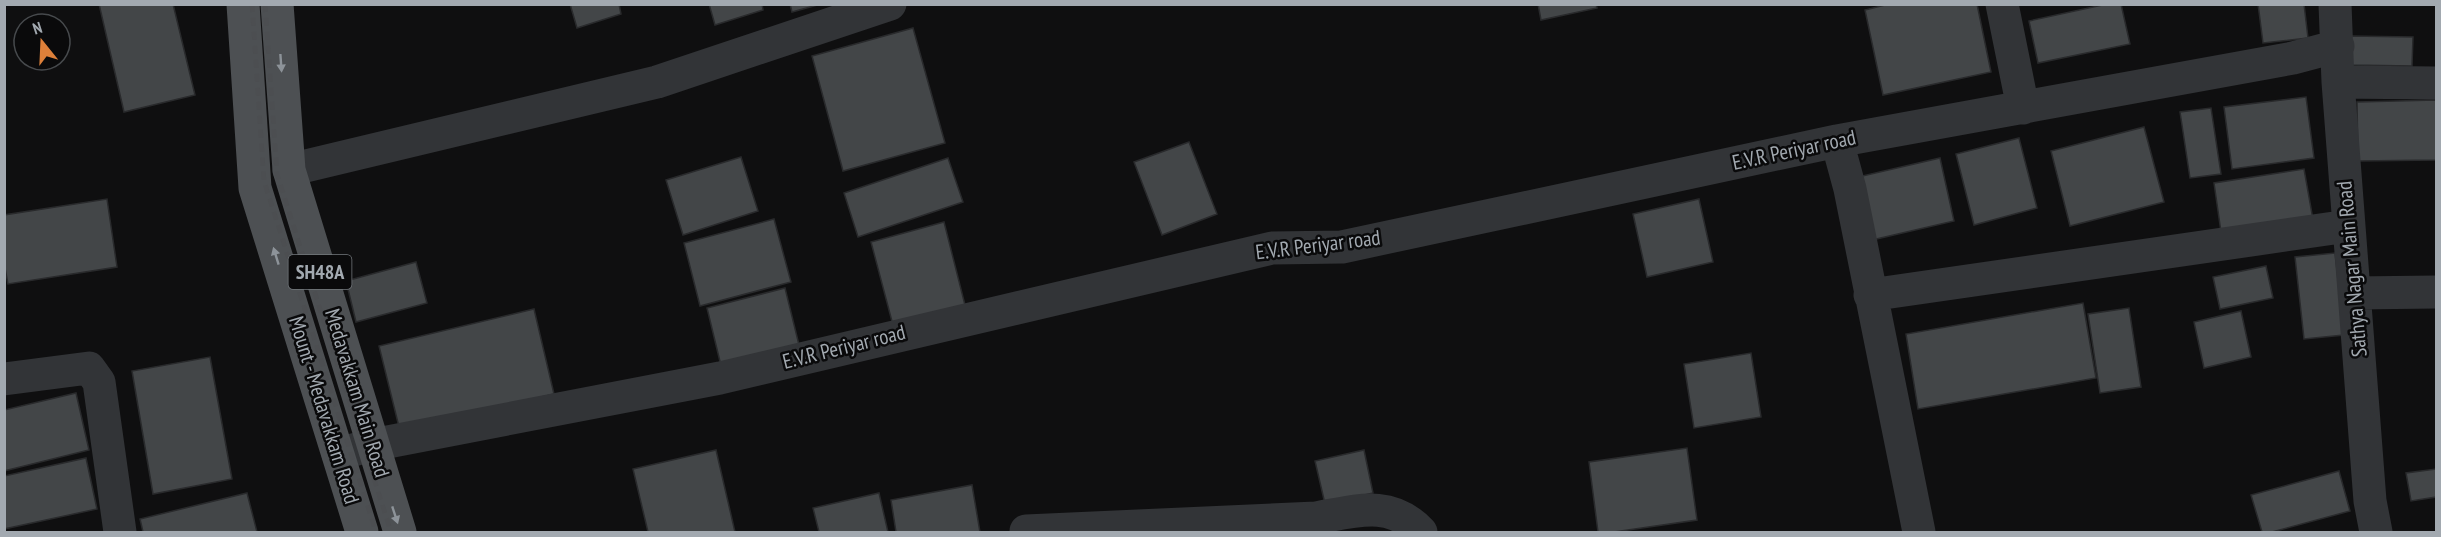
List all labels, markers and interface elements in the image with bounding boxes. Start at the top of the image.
north arrow [12,12,72,72]
text: N [30,17,45,39]
one-way arrow [276,53,286,72]
street label: E.V.R Periyar road [1730,123,1858,176]
street label: Sathya Nagar Main Road [2330,180,2373,358]
street label: E.V.R Periyar road [1254,223,1382,266]
one-way arrow [271,247,280,265]
road number: SH48A [288,255,352,289]
street label: Medavakkam Main Road [319,305,396,480]
street label: Mount - Medavakkam Road [283,313,366,507]
street label: E.V.R Periyar road [780,318,908,375]
one-way arrow [391,506,400,524]

